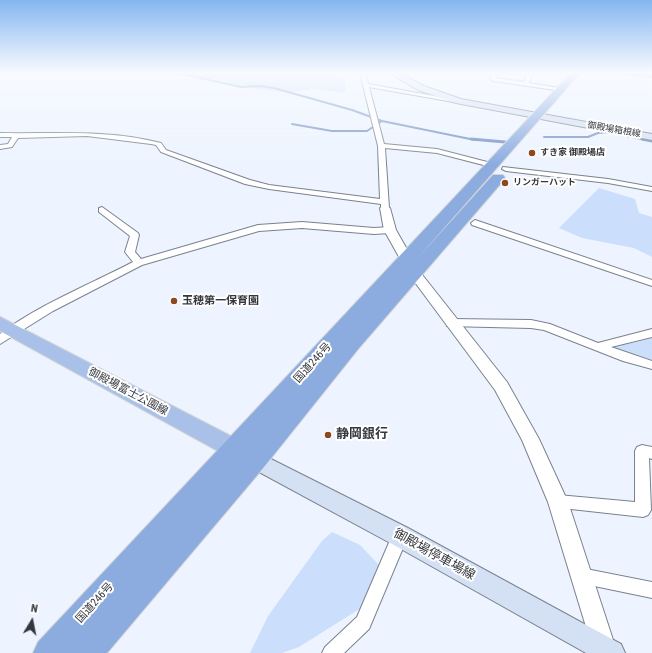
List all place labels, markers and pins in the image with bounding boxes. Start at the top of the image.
marker: すき家 御殿場店 [527,148,537,158]
place label: すき家 御殿場店 [540,148,605,158]
marker: リンガーハット [500,178,510,188]
place label: リンガーハット [513,178,576,188]
place label: 玉穂第一保育園 [182,294,259,308]
marker: 玉穂第一保育園 [169,296,179,306]
place label: 静岡銀行 [336,427,388,443]
marker: 静岡銀行 [323,430,333,440]

